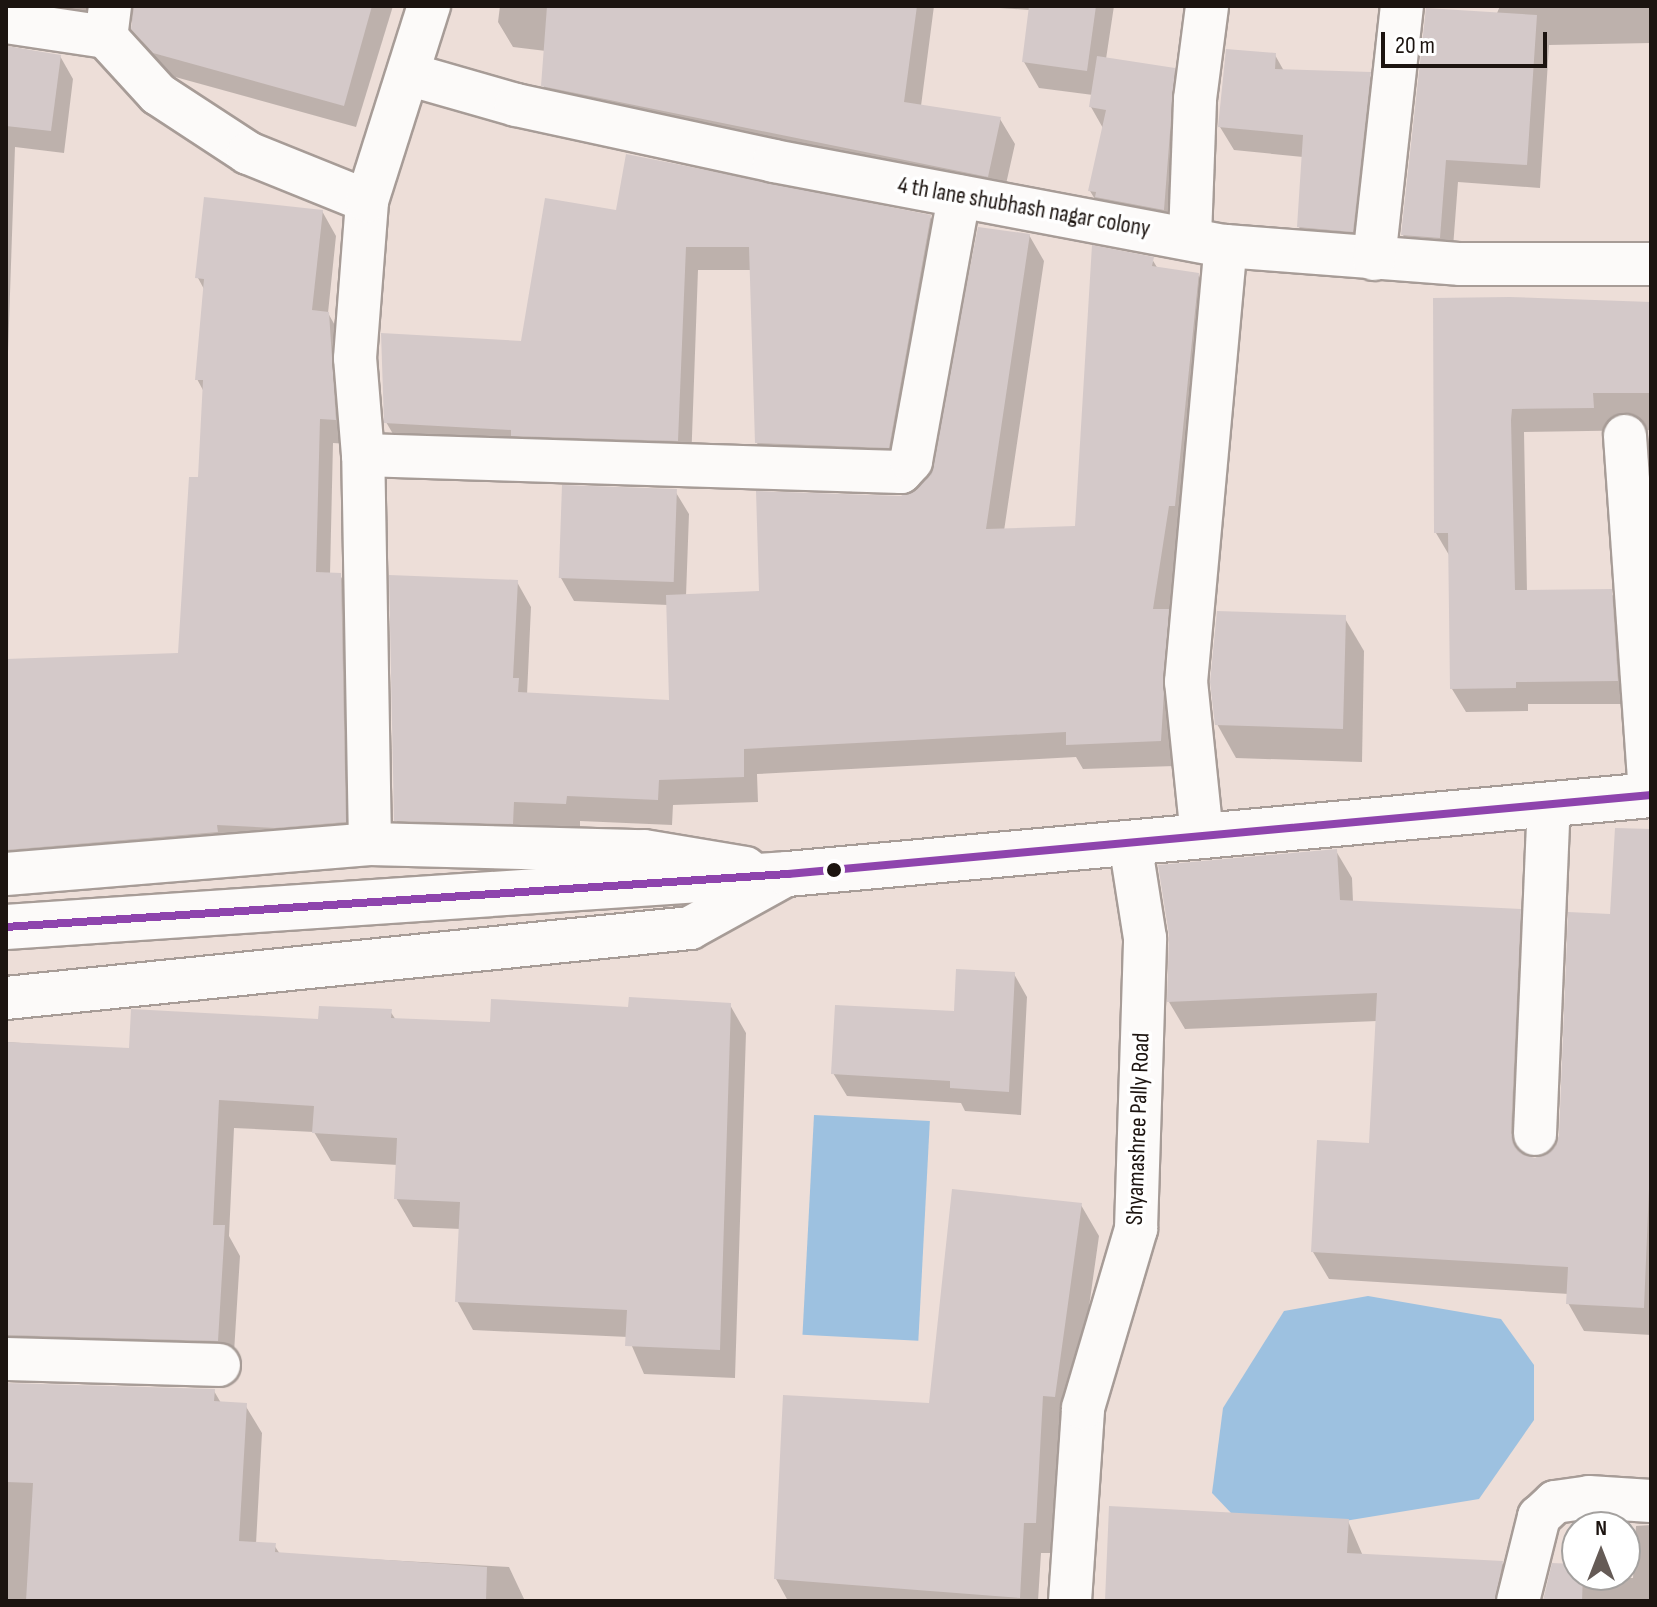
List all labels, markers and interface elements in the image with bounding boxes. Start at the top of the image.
scale bar [1385,16,1551,66]
text: 20 m [1395,31,1435,60]
street label: 4 th lane shubhash nagar colony [896,171,1152,243]
unlabelled marker [826,862,842,878]
street label: Shyamashree Pally Road [1120,1032,1156,1226]
north arrow [1561,1511,1641,1591]
text: N [1595,1515,1607,1542]

